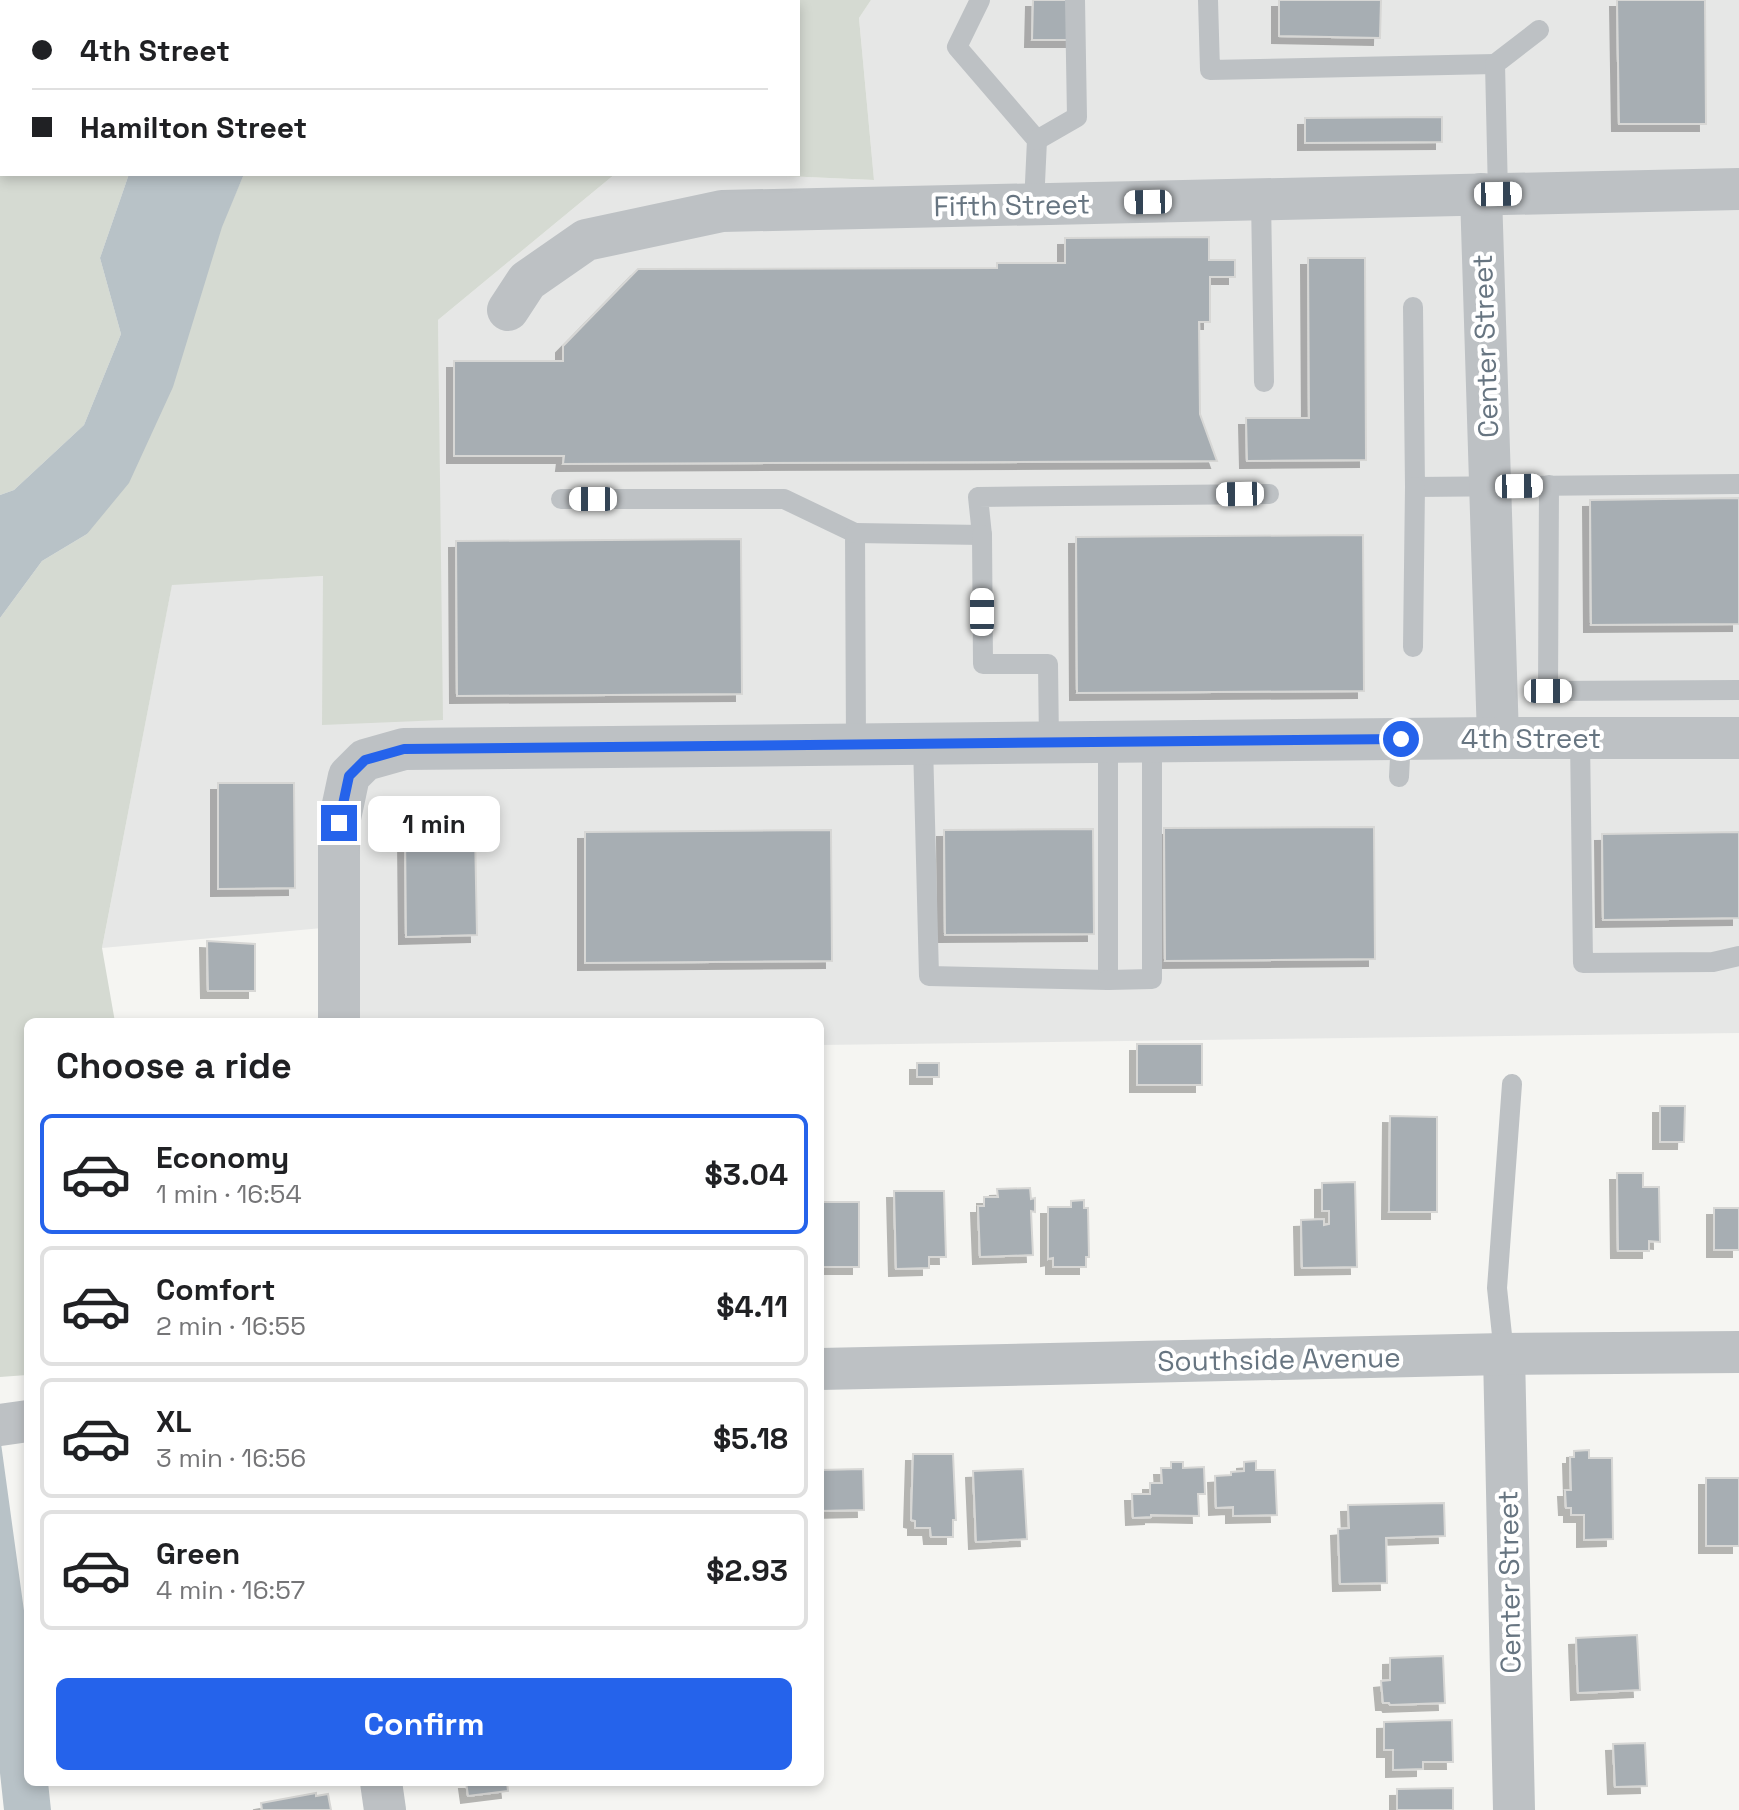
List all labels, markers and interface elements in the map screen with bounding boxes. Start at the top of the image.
text: 4th Street [80,31,230,70]
text: Hamilton Street [80,108,307,147]
car [1474,182,1522,206]
street label: Fifth Street [933,186,1091,224]
car [1124,190,1172,214]
street label: Center Street [1464,254,1506,438]
car [1495,474,1543,498]
car [1216,482,1264,506]
car [569,487,617,511]
car [970,588,994,636]
car [1524,679,1572,703]
street label: 4th Street [1461,720,1601,756]
route start [1383,721,1419,757]
callout: 1 min [367,795,499,851]
route end [321,805,357,841]
text: 1 min [402,807,466,841]
text: Choose a ride [56,1043,292,1089]
icon: car [60,1138,132,1210]
text: Economy [156,1138,289,1177]
text: $3.04 [704,1155,788,1194]
text: 1 min · 16:54 [156,1177,302,1211]
icon: car [60,1270,132,1342]
text: Comfort [156,1270,275,1309]
text: $4.11 [716,1287,788,1326]
text: 2 min · 16:55 [156,1309,306,1343]
street label: Southside Avenue [1157,1339,1401,1379]
icon: car [60,1402,132,1474]
text: XL [156,1402,192,1441]
text: $5.18 [713,1419,788,1458]
text: 3 min · 16:56 [156,1441,306,1475]
street label: Center Street [1489,1490,1529,1674]
icon: car [60,1534,132,1606]
text: Green [156,1534,240,1573]
text: $2.93 [706,1551,788,1590]
text: 4 min · 16:57 [156,1573,305,1607]
button: Confirm [56,1678,792,1770]

